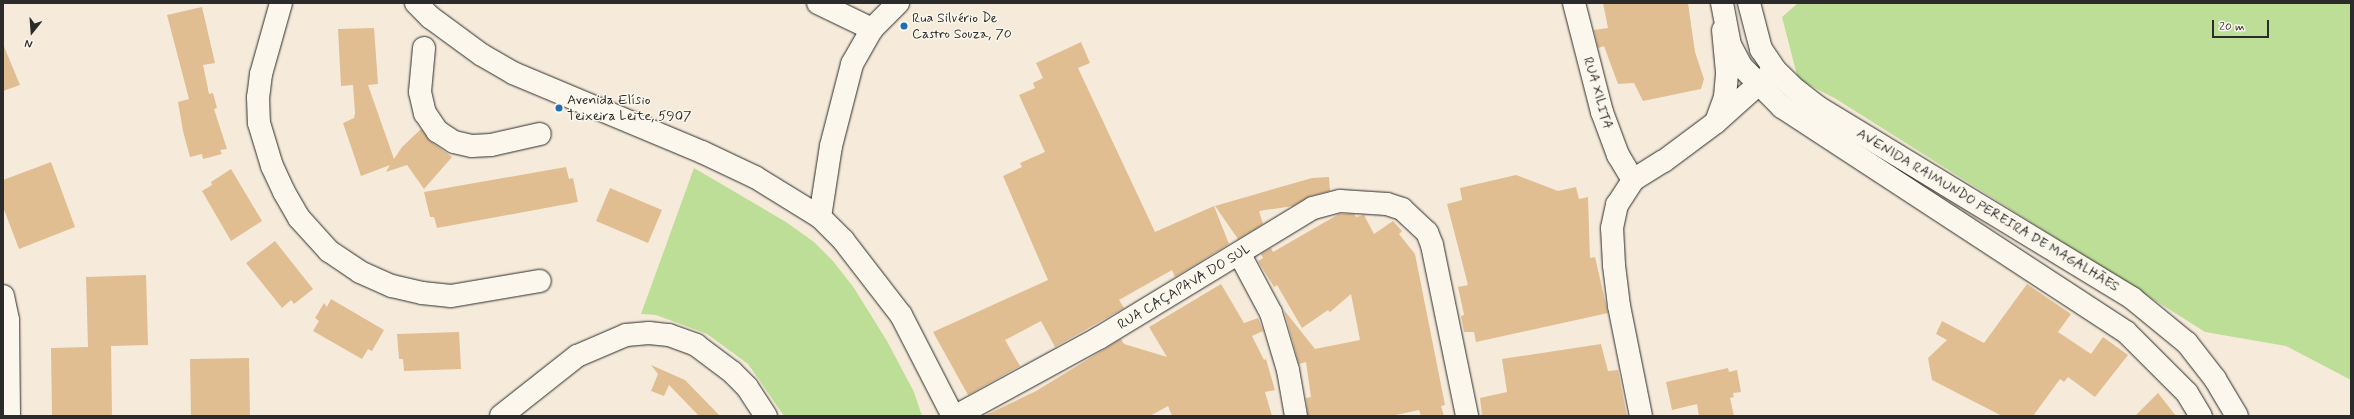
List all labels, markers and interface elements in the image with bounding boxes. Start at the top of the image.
place label: Rua Silvério De Castro Souza, 70 [912,10,1012,42]
north arrow [12,12,52,52]
scale bar [2214,12,2271,38]
text: 20 m [2219,19,2245,35]
marker: Rua Silvério De Castro Souza, 70 [899,21,909,31]
text: N [23,36,34,51]
street label: RUA XILITA [1579,53,1617,133]
place label: Avenida Elísio Teixeira Leite, 5907 [567,92,693,124]
marker: Avenida Elísio Teixeira Leite, 5907 [554,103,564,113]
street label: AVENIDA RAIMUNDO PEREIRA DE MAGALHÃES [1852,123,2124,297]
street label: RUA CAÇAPAVA DO SUL [1115,241,1253,333]

